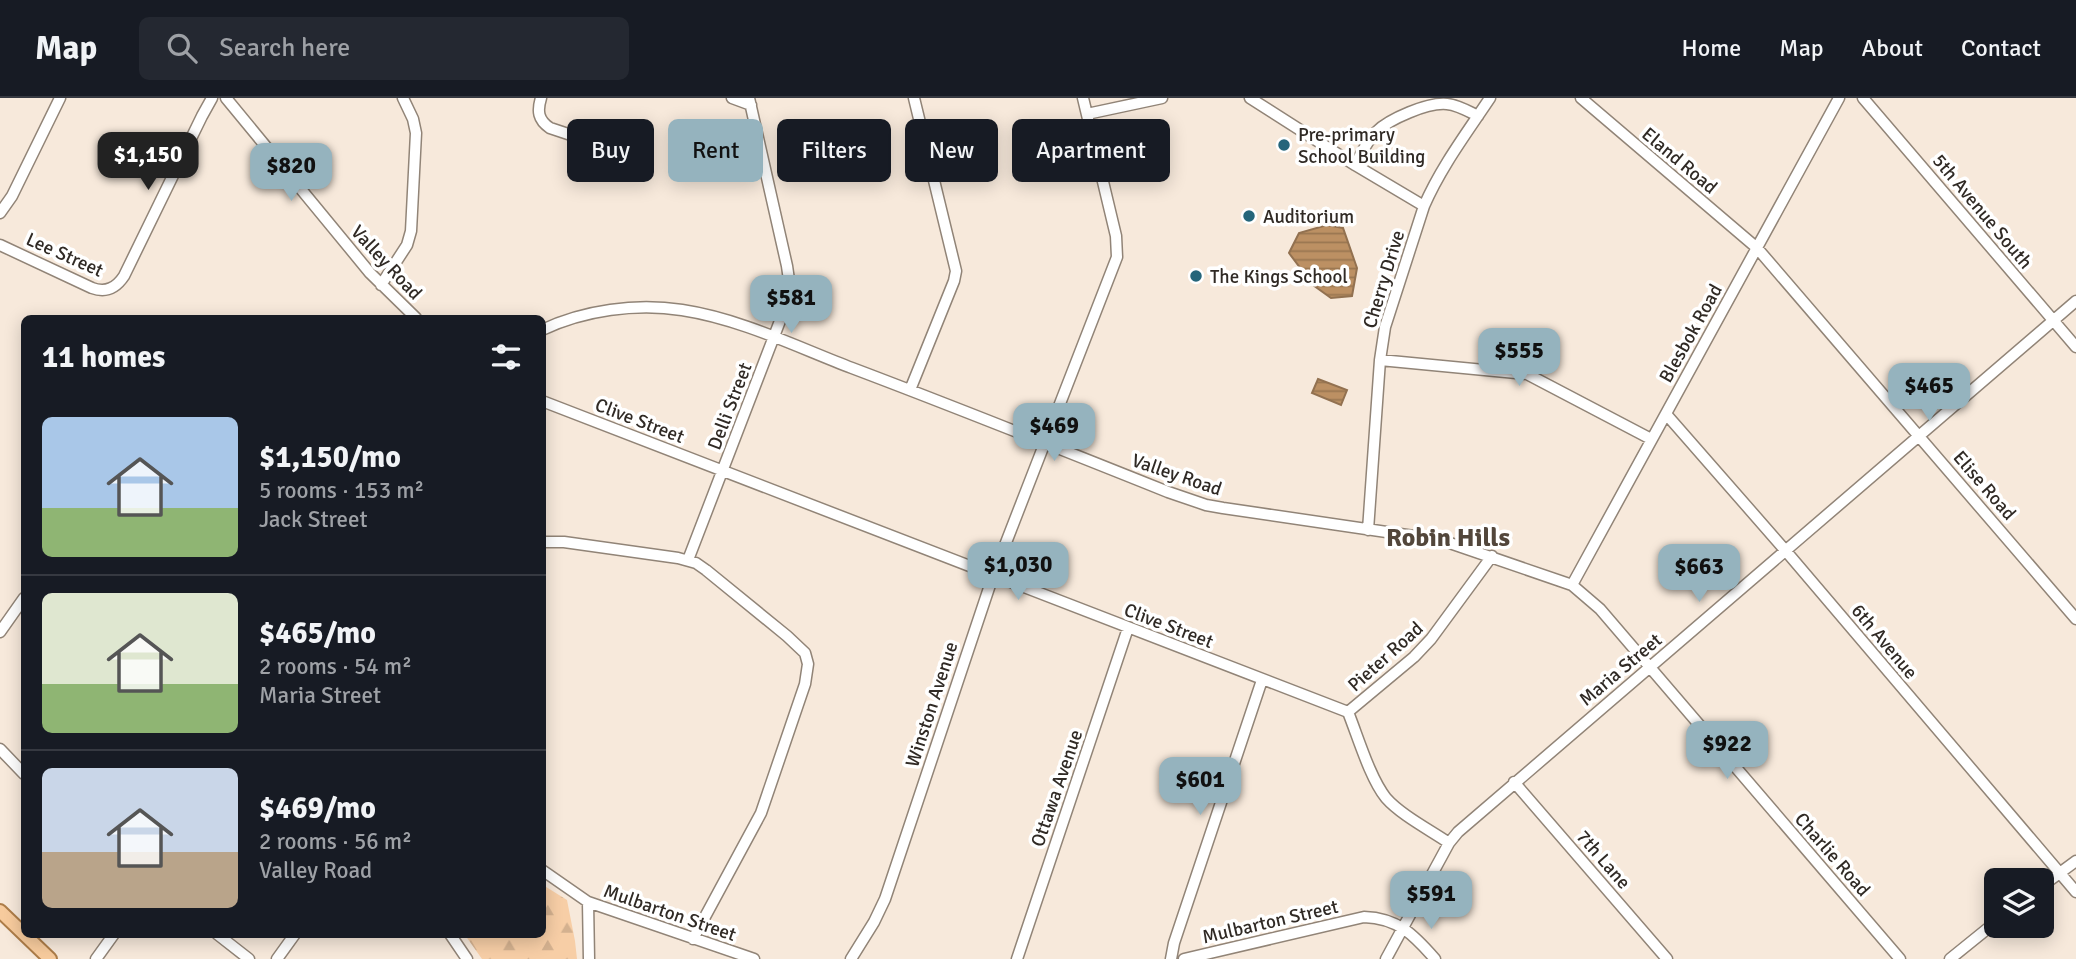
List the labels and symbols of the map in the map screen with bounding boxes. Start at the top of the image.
street label: Eland Road [1637,122,1722,199]
place label: Pre-primary School Building [1298,123,1425,169]
pin: $1,150 [91,132,205,192]
marker: Pre-primary School Building [1276,137,1292,153]
pin: $820 [250,144,332,203]
street label: 5th Avenue South [1927,149,2037,274]
place label: Auditorium [1263,205,1354,229]
marker: Auditorium [1241,208,1257,224]
street label: Valley Road [346,220,427,305]
street label: Lee Street [22,227,107,283]
street label: Cherry Drive [1358,227,1410,331]
place label: The Kings School [1210,265,1348,289]
marker: The Kings School [1188,268,1204,284]
pin: $581 [750,275,832,335]
street label: Blesbok Road [1654,280,1728,387]
pin: $555 [1478,328,1560,388]
street label: Delli Street [702,359,758,453]
pin: $465 [1888,364,1970,423]
street label: Clive Street [592,393,688,449]
pin: $469 [1013,404,1095,463]
street label: Elise Road [1948,446,2021,525]
street label: Valley Road [1129,448,1225,502]
district label: Robin Hills [1386,522,1510,554]
pin: $1,030 [961,542,1075,602]
pin: $663 [1658,545,1740,604]
street label: Clive Street [1121,598,1217,654]
street label: 6th Avenue [1846,599,1923,684]
street label: Pieter Road [1343,617,1428,697]
street label: Maria Street [1574,628,1667,711]
street label: Winston Avenue [900,639,963,770]
pin: $922 [1686,722,1768,781]
street label: Ottawa Avenue [1026,727,1088,850]
pin: $601 [1159,758,1241,817]
street label: Charlie Road [1789,808,1875,902]
street label: 7th Lane [1571,825,1635,894]
pin: $591 [1390,872,1472,931]
street label: Mulbarton Street [600,879,740,947]
street label: Mulbarton Street [1200,895,1341,949]

